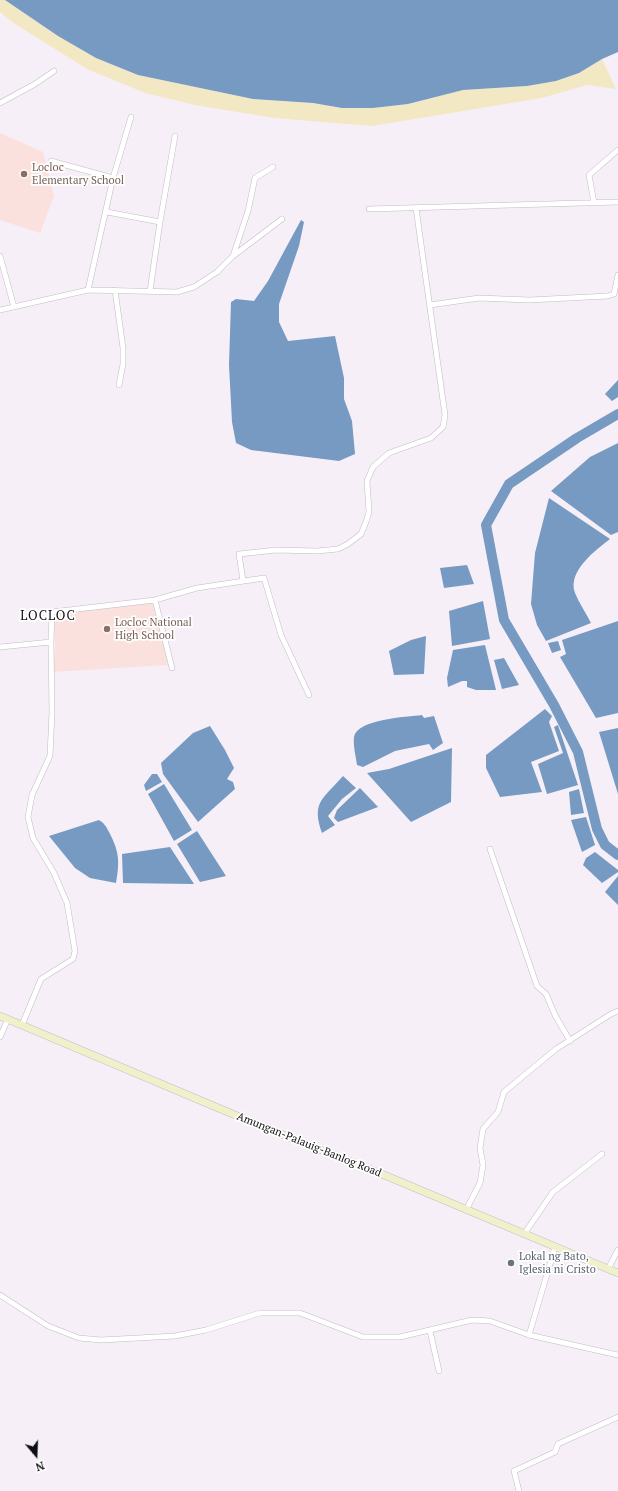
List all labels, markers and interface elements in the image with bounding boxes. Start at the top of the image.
place label: Locloc Elementary School [32,161,124,187]
marker: Locloc Elementary School [19,169,29,179]
district label: LOCLOC [20,608,76,624]
place label: Locloc National High School [115,616,192,642]
marker: Locloc National High School [102,624,112,634]
street label: Amungan-Palauig-Banlog Road [235,1110,383,1180]
place label: Lokal ng Bato, Iglesia ni Cristo [519,1250,596,1276]
marker: Lokal ng Bato, Iglesia ni Cristo [506,1258,516,1268]
north arrow [16,1435,56,1475]
text: N [34,1458,46,1474]

